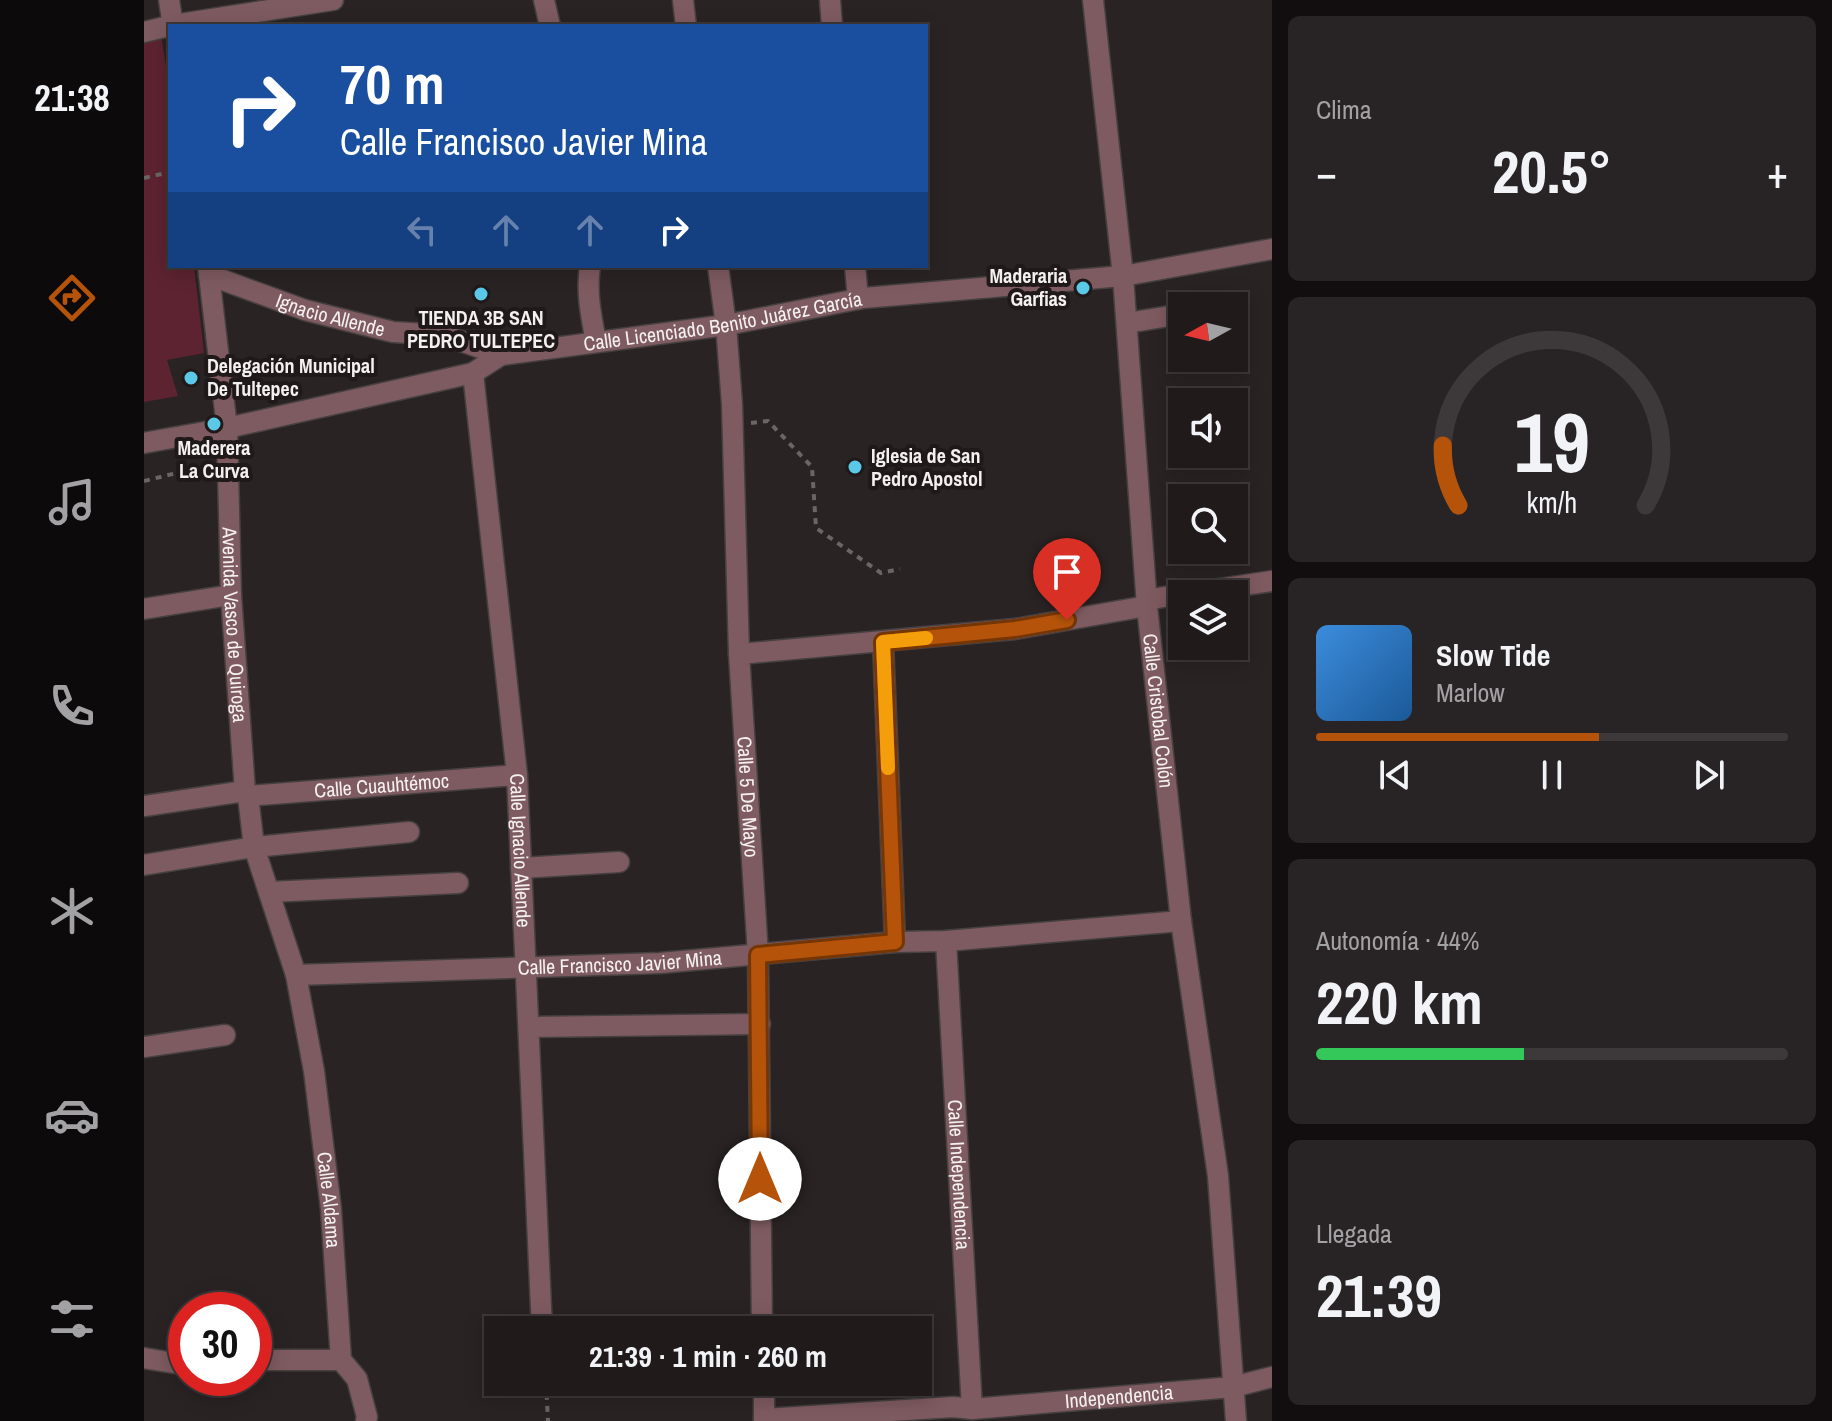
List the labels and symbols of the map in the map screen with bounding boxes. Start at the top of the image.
place label: Maderaria Garfias [990,262,1067,312]
marker: Maderaria Garfias [1074,279,1092,297]
marker: TIENDA 3B SAN PEDRO TULTEPEC [472,285,490,303]
street label: Calle Licenciado Benito Juárez García [582,285,864,357]
street label: Ignacio Allende [272,286,388,342]
north arrow [1168,292,1248,372]
place label: TIENDA 3B SAN PEDRO TULTEPEC [407,304,555,354]
place label: Delegación Municipal De Tultepec [207,352,375,402]
marker: Delegación Municipal De Tultepec [182,369,200,387]
marker: Maderera La Curva [205,415,223,433]
place label: Maderera La Curva [178,434,250,484]
place label: Iglesia de San Pedro Apostol [871,442,982,492]
marker: Iglesia de San Pedro Apostol [846,458,864,476]
street label: Avenida Vasco de Quiroga [216,526,254,723]
pin [1033,538,1101,620]
street label: Calle Cristobal Colón [1137,632,1181,789]
street label: Calle 5 De Mayo [731,735,766,858]
street label: Calle Cuauhtémoc [313,766,450,804]
street label: Calle Ignacio Allende [504,773,538,928]
street label: Calle Francisco Javier Mina [517,944,723,981]
street label: Calle Independencia [942,1099,977,1251]
position arrow [718,1137,802,1221]
street label: Calle Aldama [311,1150,348,1249]
speed limit sign: 30 [168,1292,272,1396]
street label: Independencia [1064,1378,1174,1414]

